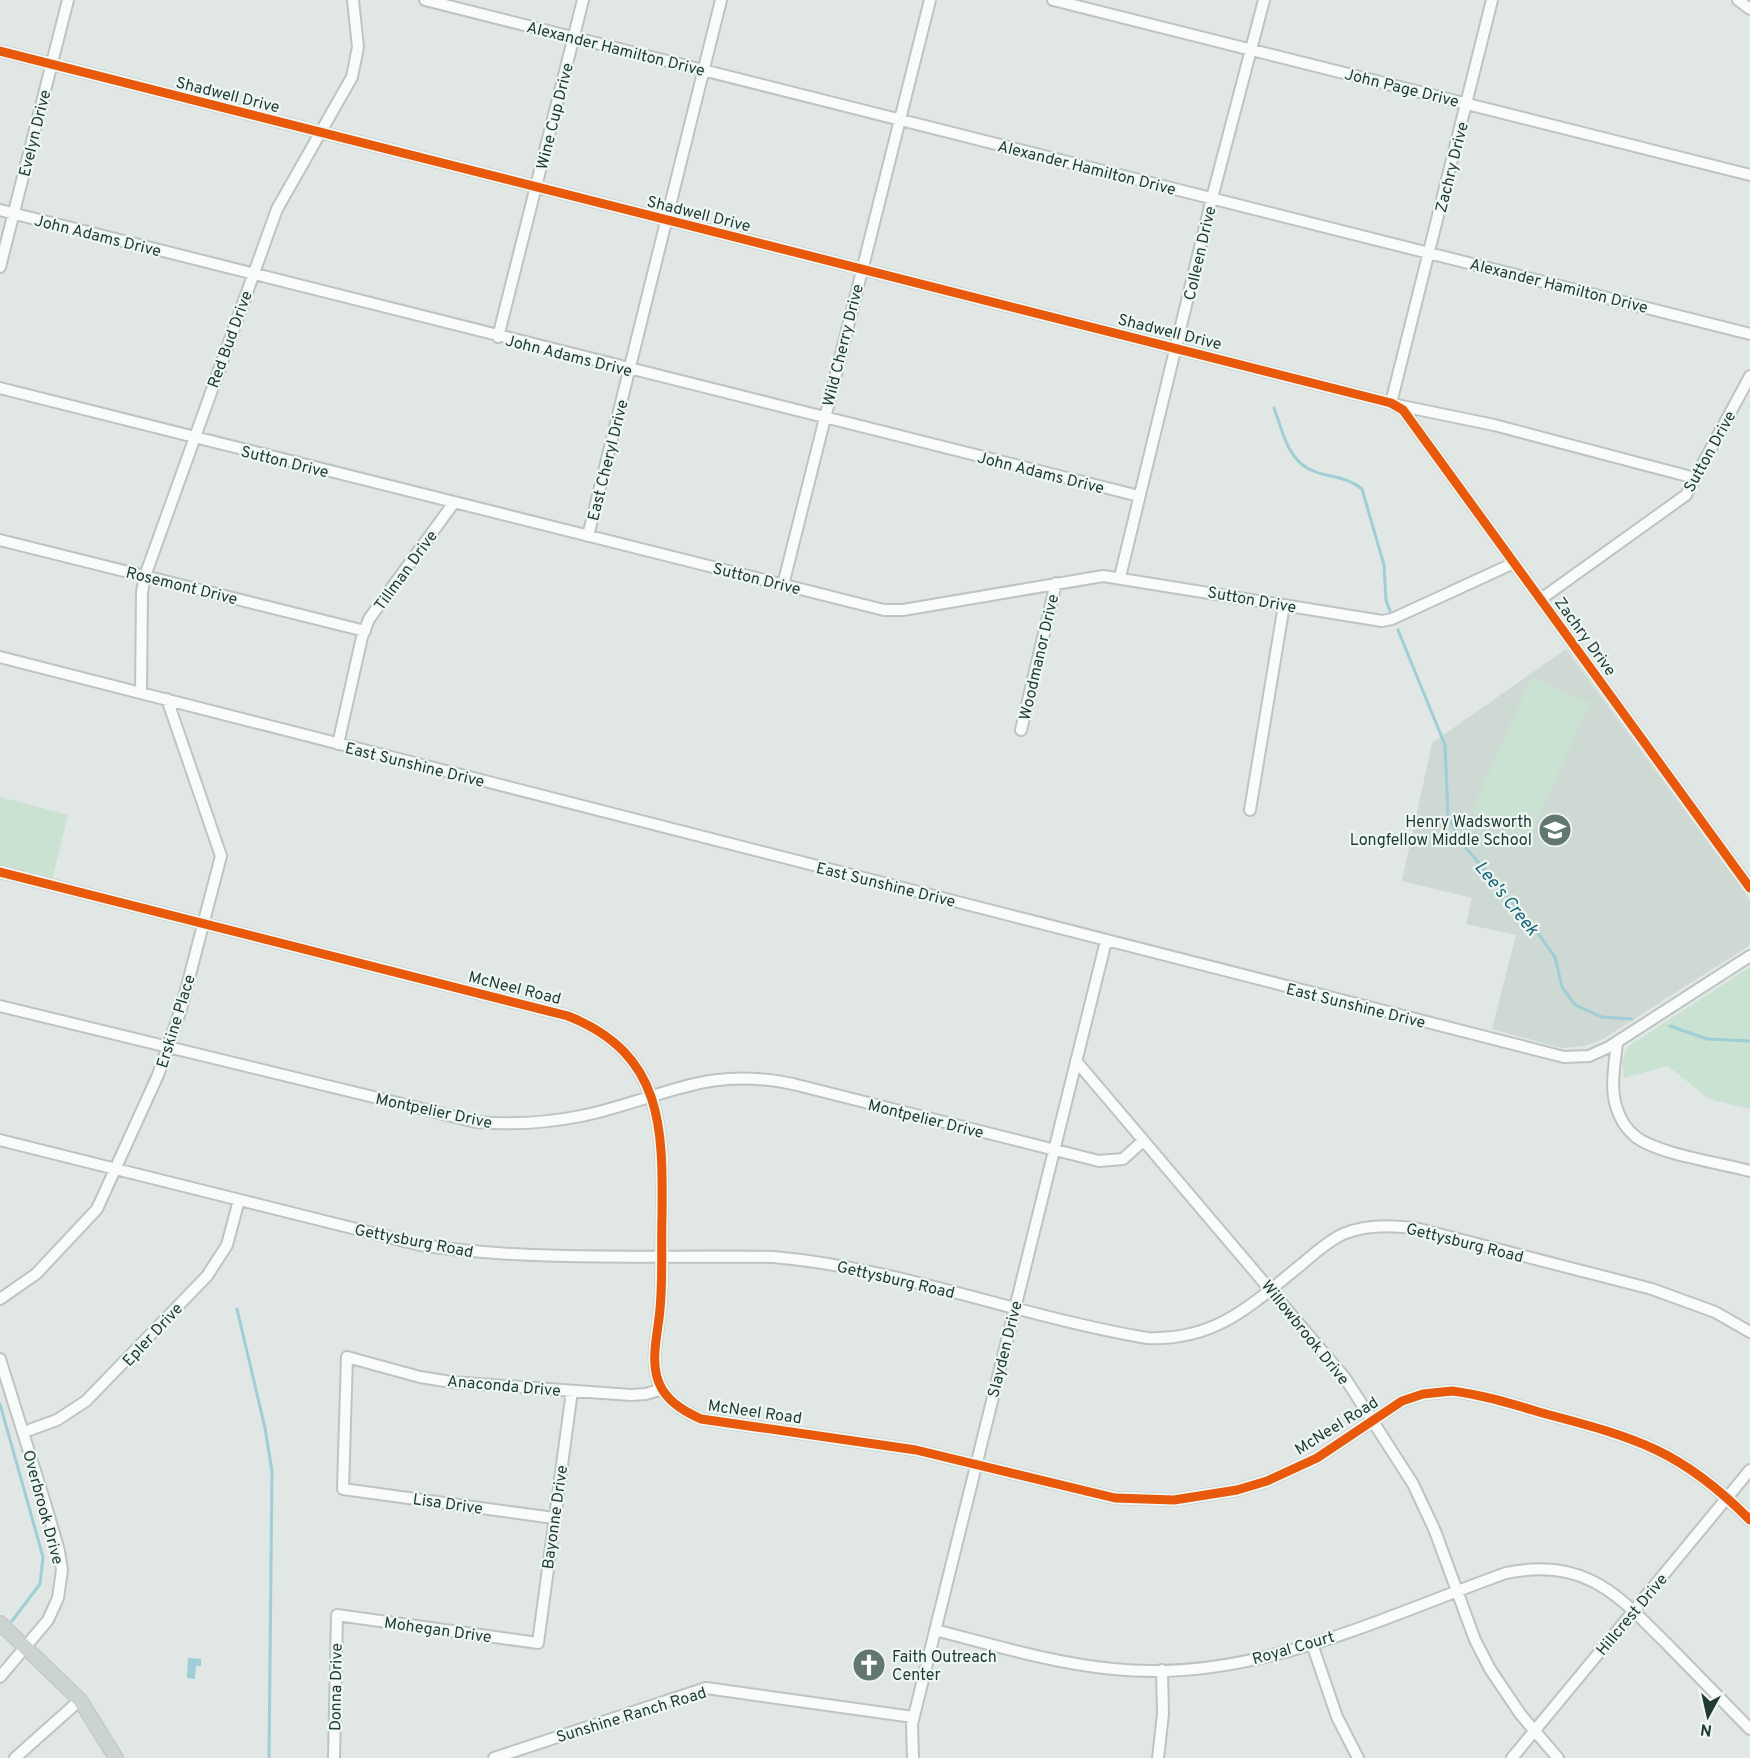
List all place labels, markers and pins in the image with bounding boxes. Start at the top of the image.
school or university icon: Henry Wadsworth Longfellow Middle School [1537,812,1573,848]
place label: Henry Wadsworth Longfellow Middle School [1350,813,1532,851]
church icon: Faith Outreach Center [851,1647,887,1683]
place label: Faith Outreach Center [892,1648,997,1686]

